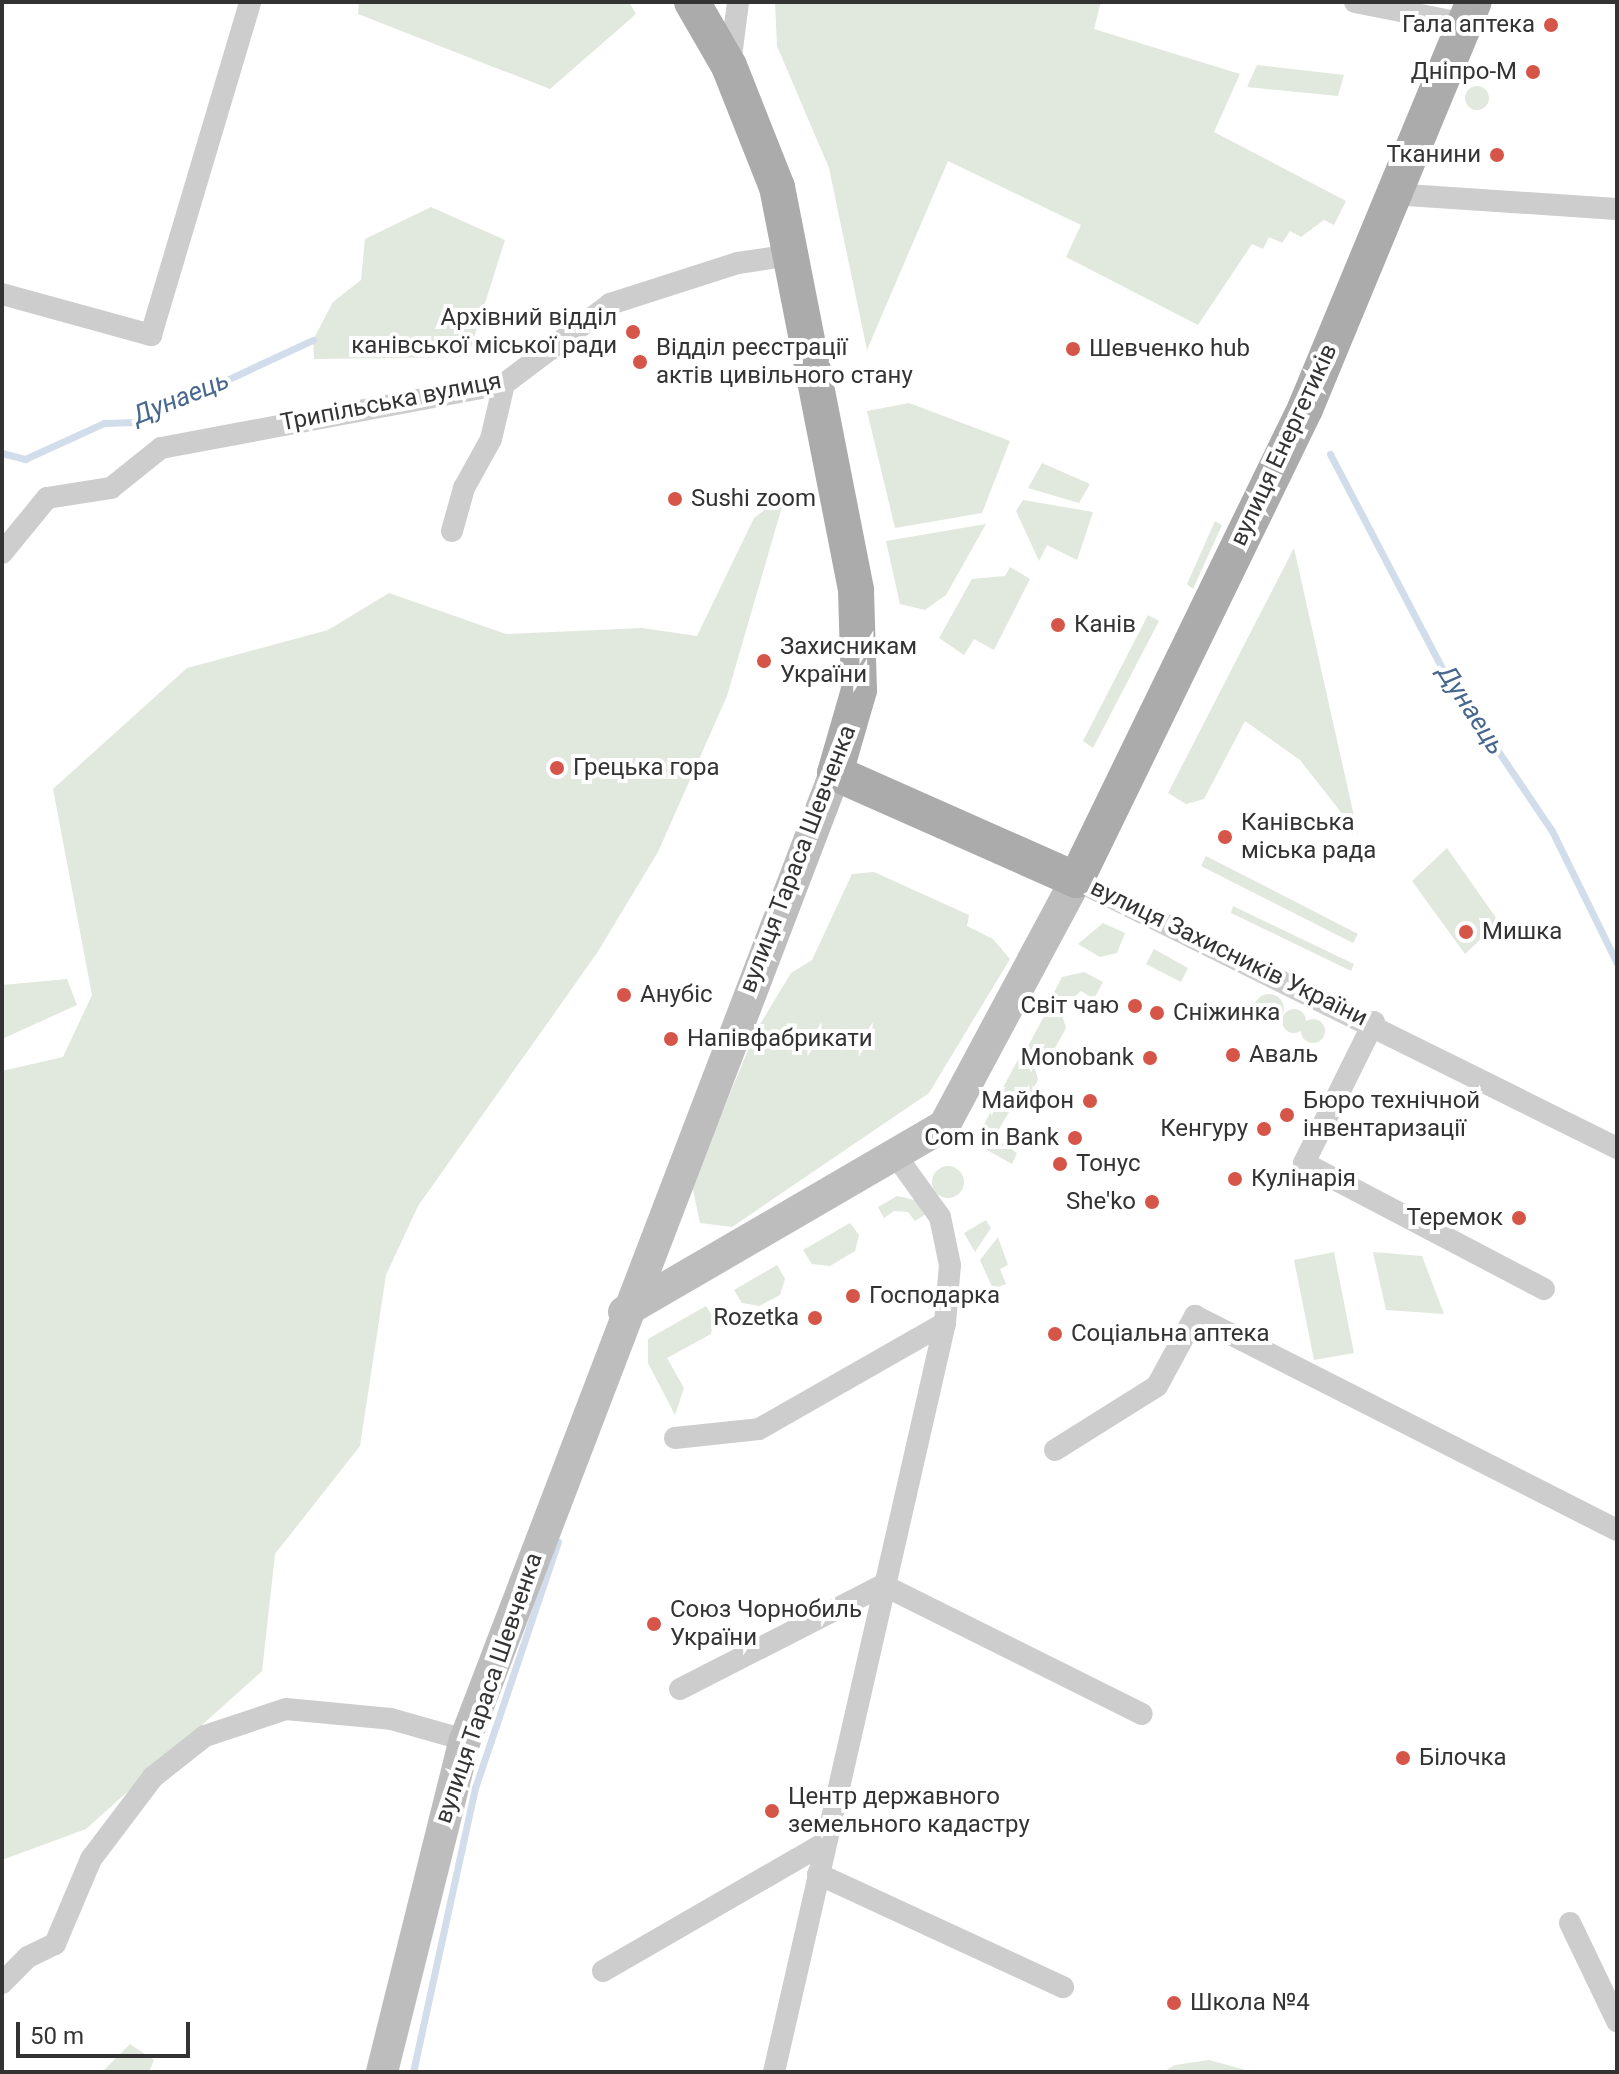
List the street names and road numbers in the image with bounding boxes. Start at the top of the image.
street label: вулиця Енергетиків [1225,339,1343,551]
street label: Трипільська вулиця [278,366,504,438]
street label: вулиця Тараса Шевченка [734,721,862,997]
street label: вулиця Захисників України [1086,873,1372,1033]
street label: вулиця Тараса Шевченка [429,1549,549,1827]

